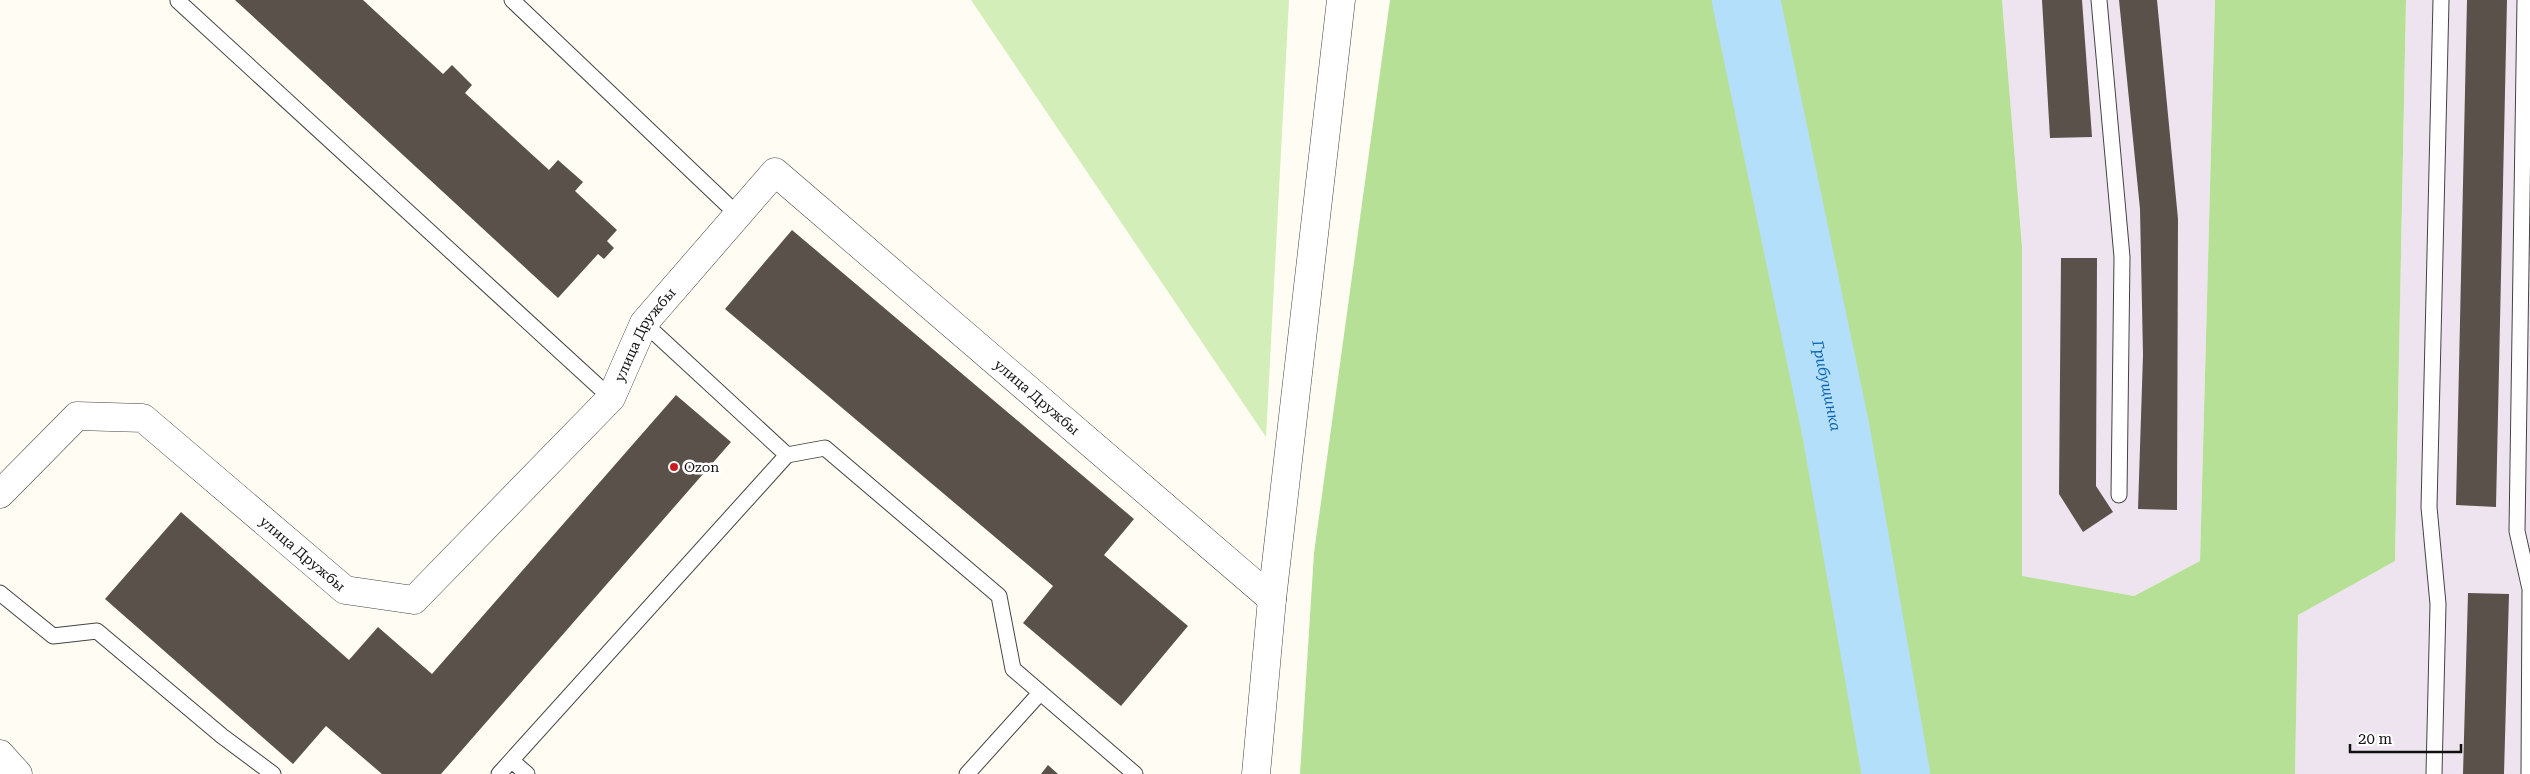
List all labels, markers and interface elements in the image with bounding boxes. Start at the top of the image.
street label: улица Дружбы [611,285,679,384]
water label: Грибущинка [1808,338,1845,433]
street label: улица Дружбы [991,356,1083,438]
place label: Ozon [684,459,719,475]
marker: Ozon [668,461,680,473]
street label: улица Дружбы [256,513,348,595]
scale bar [2350,722,2461,754]
text: 20 m [2358,730,2393,748]

